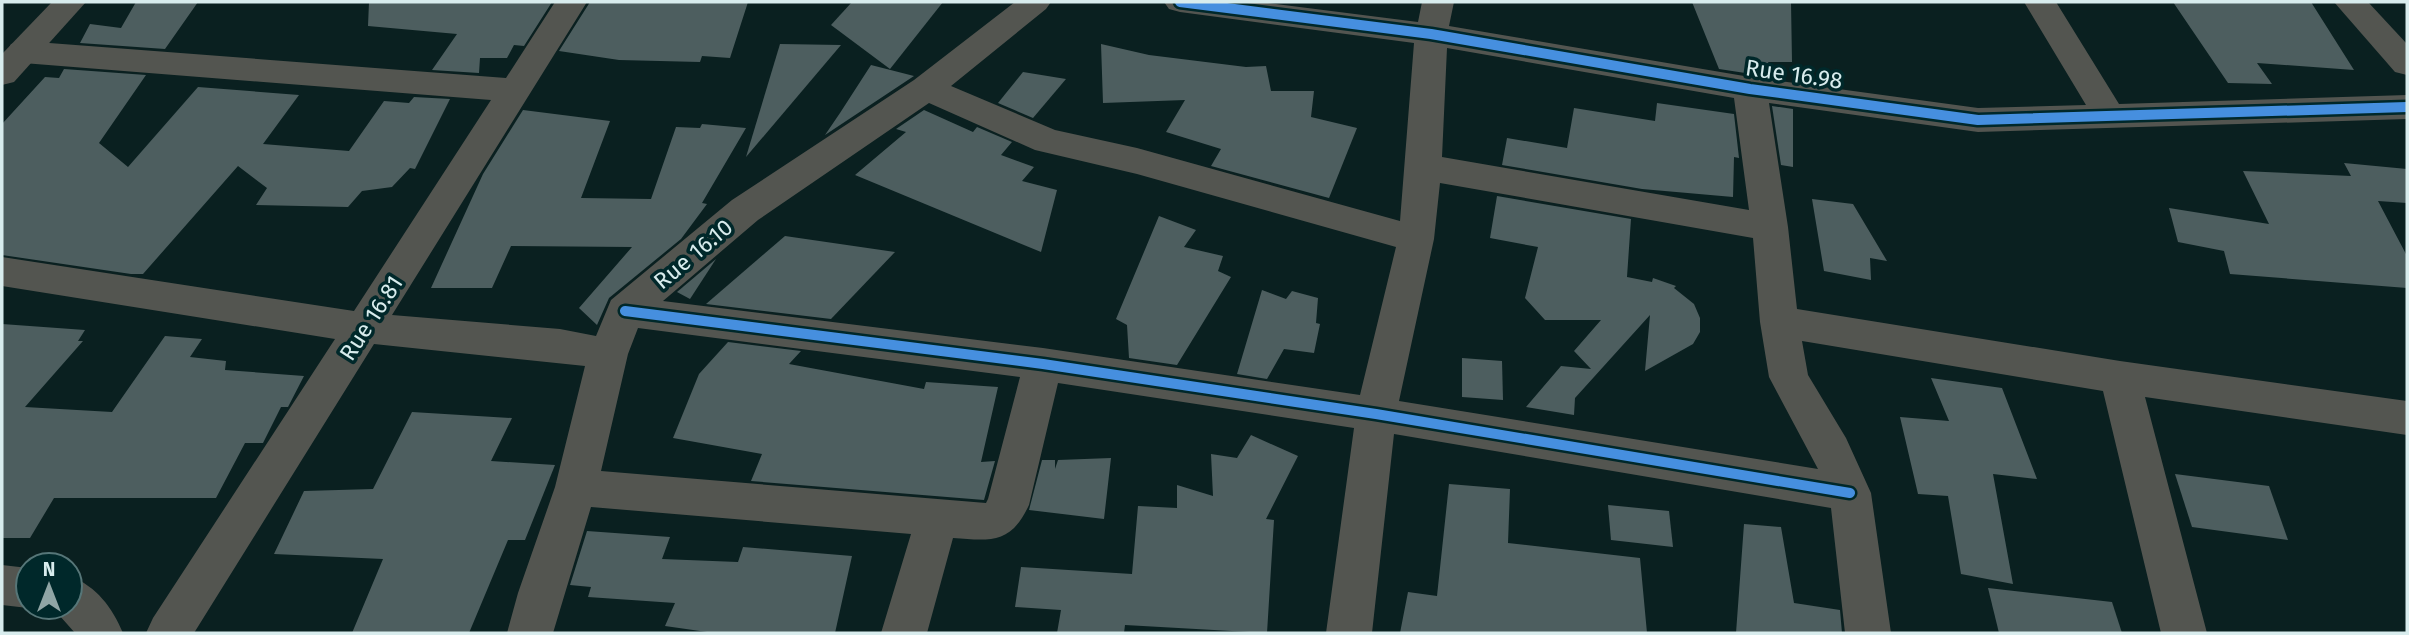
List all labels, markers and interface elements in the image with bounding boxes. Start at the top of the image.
street label: Rue 16.98 [1744,53,1844,95]
street label: Rue 16.10 [648,213,738,295]
street label: Rue 16.81 [333,270,409,366]
north arrow [14,551,84,621]
text: N [43,558,55,581]

